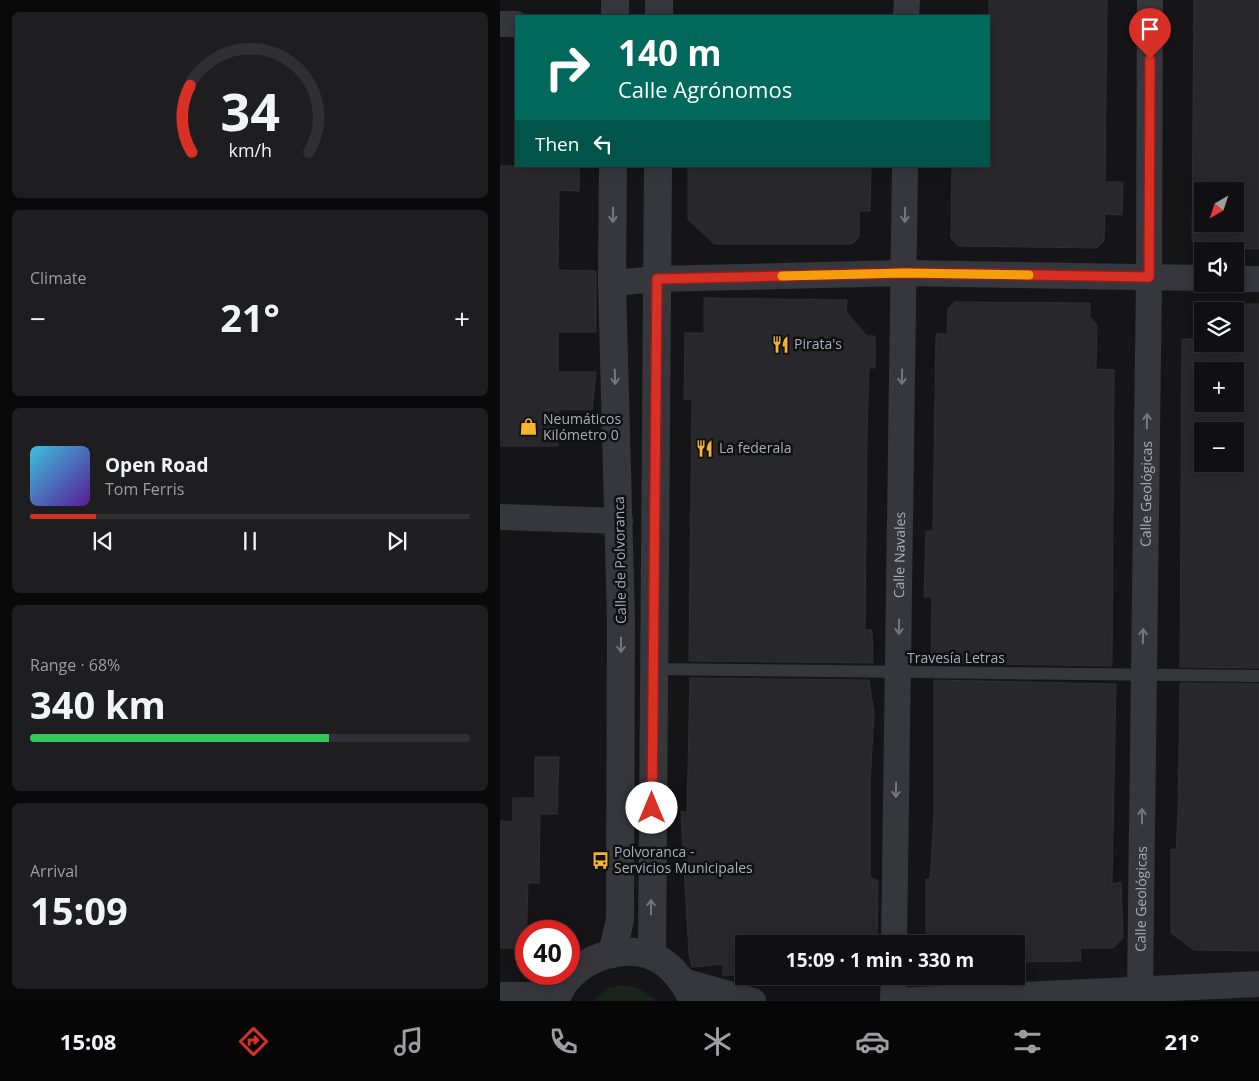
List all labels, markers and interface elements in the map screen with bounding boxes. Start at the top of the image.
pin [1129,8,1171,59]
icon: arrive [1136,15,1164,43]
text: 140 m [618,29,722,76]
icon: right [535,35,600,100]
text: Calle Agrónomos [618,74,792,104]
text: 34 [220,75,280,146]
icon: left [589,130,617,158]
text: Then [535,131,579,157]
text: km/h [228,138,272,162]
north arrow [1194,182,1244,232]
map controls [1194,182,1244,472]
one-way arrow [900,206,910,223]
one-way arrow [608,207,617,223]
button: sound [1194,242,1244,292]
text: Climate [30,267,87,289]
text: 21° [220,291,280,343]
text: − [30,299,46,337]
text: + [454,299,470,337]
button: layers [1194,302,1244,352]
restaurant icon: Pirata's [770,334,790,354]
place label: Pirata's [794,334,842,353]
button: + [1194,362,1244,412]
one-way arrow [610,369,620,385]
one-way arrow [898,369,907,385]
place label: Neumáticos Kilómetro 0 [543,409,621,444]
one-way arrow [1142,414,1151,430]
shop icon: Neumáticos Kilómetro 0 [519,417,539,437]
button: − [1194,422,1244,472]
restaurant icon: La federala [695,438,715,458]
place label: La federala [719,438,792,457]
street label: Calle Geológicas [1136,441,1156,547]
text: Open Road [105,452,209,478]
text: Tom Ferris [105,478,184,500]
street label: Calle de Polvoranca [609,496,630,624]
street label: Calle Navales [889,511,909,598]
icon: previous [89,527,117,555]
icon: pause [236,527,264,555]
icon: next [383,527,411,555]
one-way arrow [894,619,904,635]
one-way arrow [1138,629,1148,645]
one-way arrow [616,636,626,653]
street label: Travesía Letras [907,648,1005,667]
text: Range · 68% [30,654,120,676]
text: 340 km [30,678,166,730]
position arrow [625,781,677,833]
one-way arrow [891,782,901,798]
one-way arrow [1137,809,1146,825]
place label: Polvoranca - Servicios Municipales [614,842,753,877]
street label: Calle Geológicas [1130,846,1151,952]
bus stop icon: Polvoranca - Servicios Municipales [590,850,610,870]
text: Arrival [30,860,78,882]
text: 15:09 [30,884,128,936]
one-way arrow [646,899,656,916]
speed limit sign: 40 [515,920,580,985]
text: 15:09 · 1 min · 330 m [786,947,974,973]
icon: directions [236,1024,271,1059]
icon: music [391,1024,426,1059]
icon: phone [546,1024,581,1059]
icon: climate [700,1024,735,1059]
icon: car [855,1024,890,1059]
icon: filters [1010,1024,1045,1059]
text: 15:08 [60,1026,116,1056]
text: 21° [1164,1026,1199,1056]

